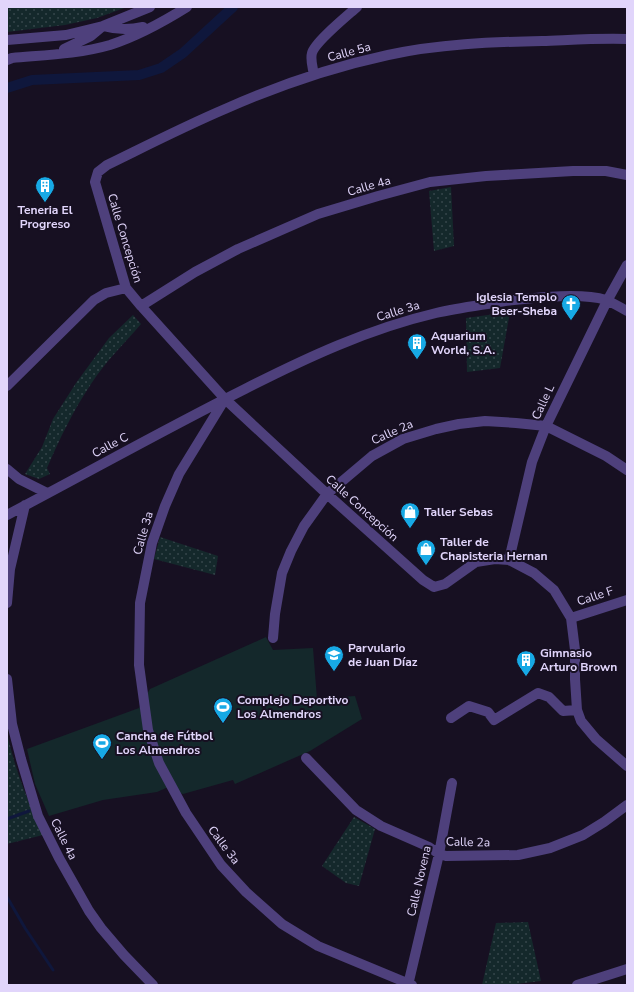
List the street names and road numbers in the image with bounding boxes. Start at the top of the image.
street label: Calle 5a [326,39,372,65]
street label: Calle 4a [345,172,393,200]
street label: Calle Concepción [104,191,146,285]
street label: Calle 3a [374,297,422,325]
street label: Calle L [528,381,558,422]
street label: Calle 2a [369,416,415,448]
street label: Calle C [89,429,131,461]
street label: Calle Concepción [322,471,402,545]
street label: Calle 3a [129,509,157,557]
street label: Calle F [575,582,616,609]
street label: Calle 4a [47,816,81,862]
street label: Calle 3a [204,822,244,868]
street label: Calle 2a [446,834,490,850]
street label: Calle Novena [403,844,435,918]

